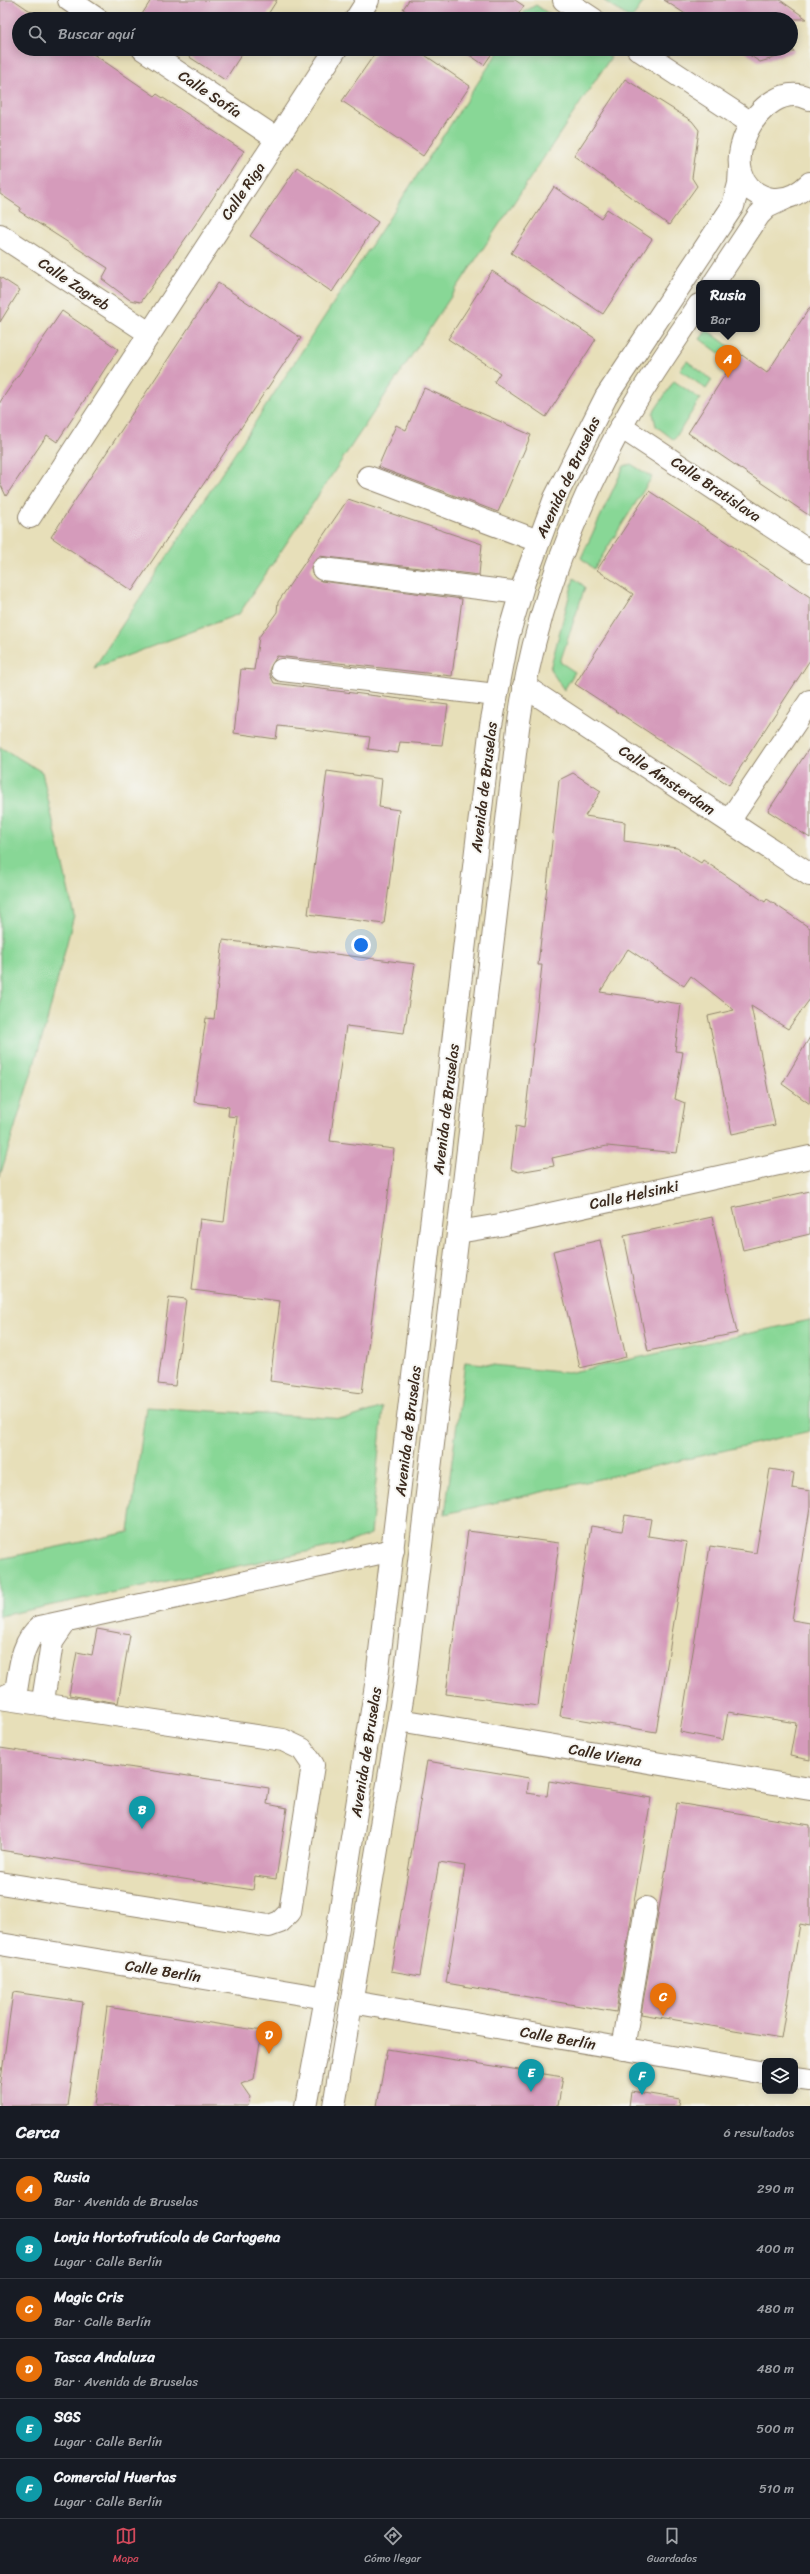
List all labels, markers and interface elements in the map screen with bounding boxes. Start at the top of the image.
search box [12,12,798,56]
text: Buscar aquí [58,21,135,47]
icon: search [26,23,48,45]
street label: Calle Sofía [173,63,248,125]
street label: Calle Riga [214,156,272,225]
street label: Calle Zagreb [33,250,115,318]
popup [696,280,760,332]
text: Rusia [710,282,746,308]
text: Bar [710,308,730,331]
pin: A [715,345,741,378]
street label: Avenida de Bruselas [528,412,608,543]
street label: Calle Bratislava [666,449,767,529]
street label: Avenida de Bruselas [463,720,505,855]
street label: Calle Ámsterdam [613,738,721,822]
your location [351,935,371,955]
street label: Avenida de Bruselas [425,1042,467,1177]
street label: Calle Helsinki [587,1173,682,1217]
street label: Avenida de Bruselas [387,1364,429,1499]
street label: Avenida de Bruselas [343,1685,389,1820]
street label: Calle Viena [567,1736,644,1774]
pin: B [129,1796,155,1829]
street label: Calle Berlín [123,1952,203,1990]
pin: C [650,1983,676,2016]
street label: Calle Berlín [518,2019,598,2057]
pin: D [256,2021,282,2054]
map controls [762,2058,798,2094]
button: layers [762,2058,798,2094]
pin: E [518,2059,544,2092]
pin: F [629,2062,655,2095]
text: Cerca [16,2117,59,2147]
text: 6 resultados [724,2121,794,2144]
text: Rusia [54,2164,90,2190]
text: A [25,2177,33,2200]
text: 290 m [757,2177,794,2200]
text: Bar · Avenida de Bruselas [54,2190,198,2213]
text: Lonja Hortofrutícola de Cartagena [54,2224,280,2250]
text: B [25,2237,33,2260]
text: 400 m [756,2237,794,2260]
text: Lugar · Calle Berlín [54,2250,162,2273]
text: Magic Cris [54,2284,123,2310]
text: C [25,2297,33,2320]
text: 480 m [756,2297,794,2320]
text: Bar · Calle Berlín [54,2310,151,2333]
text: Tasca Andaluza [54,2344,155,2370]
text: D [25,2357,33,2380]
text: 480 m [756,2357,794,2380]
text: Bar · Avenida de Bruselas [54,2370,198,2393]
text: SGS [54,2404,81,2430]
text: E [25,2417,33,2440]
text: 500 m [756,2417,794,2440]
text: Lugar · Calle Berlín [54,2430,162,2453]
text: Comercial Huertas [54,2464,176,2490]
text: F [25,2477,33,2500]
text: 510 m [759,2477,794,2500]
text: Lugar · Calle Berlín [54,2490,162,2513]
tab: Mapa [113,2525,139,2568]
tab: Cómo llegar [364,2525,421,2568]
tab: Guardados [647,2525,697,2568]

